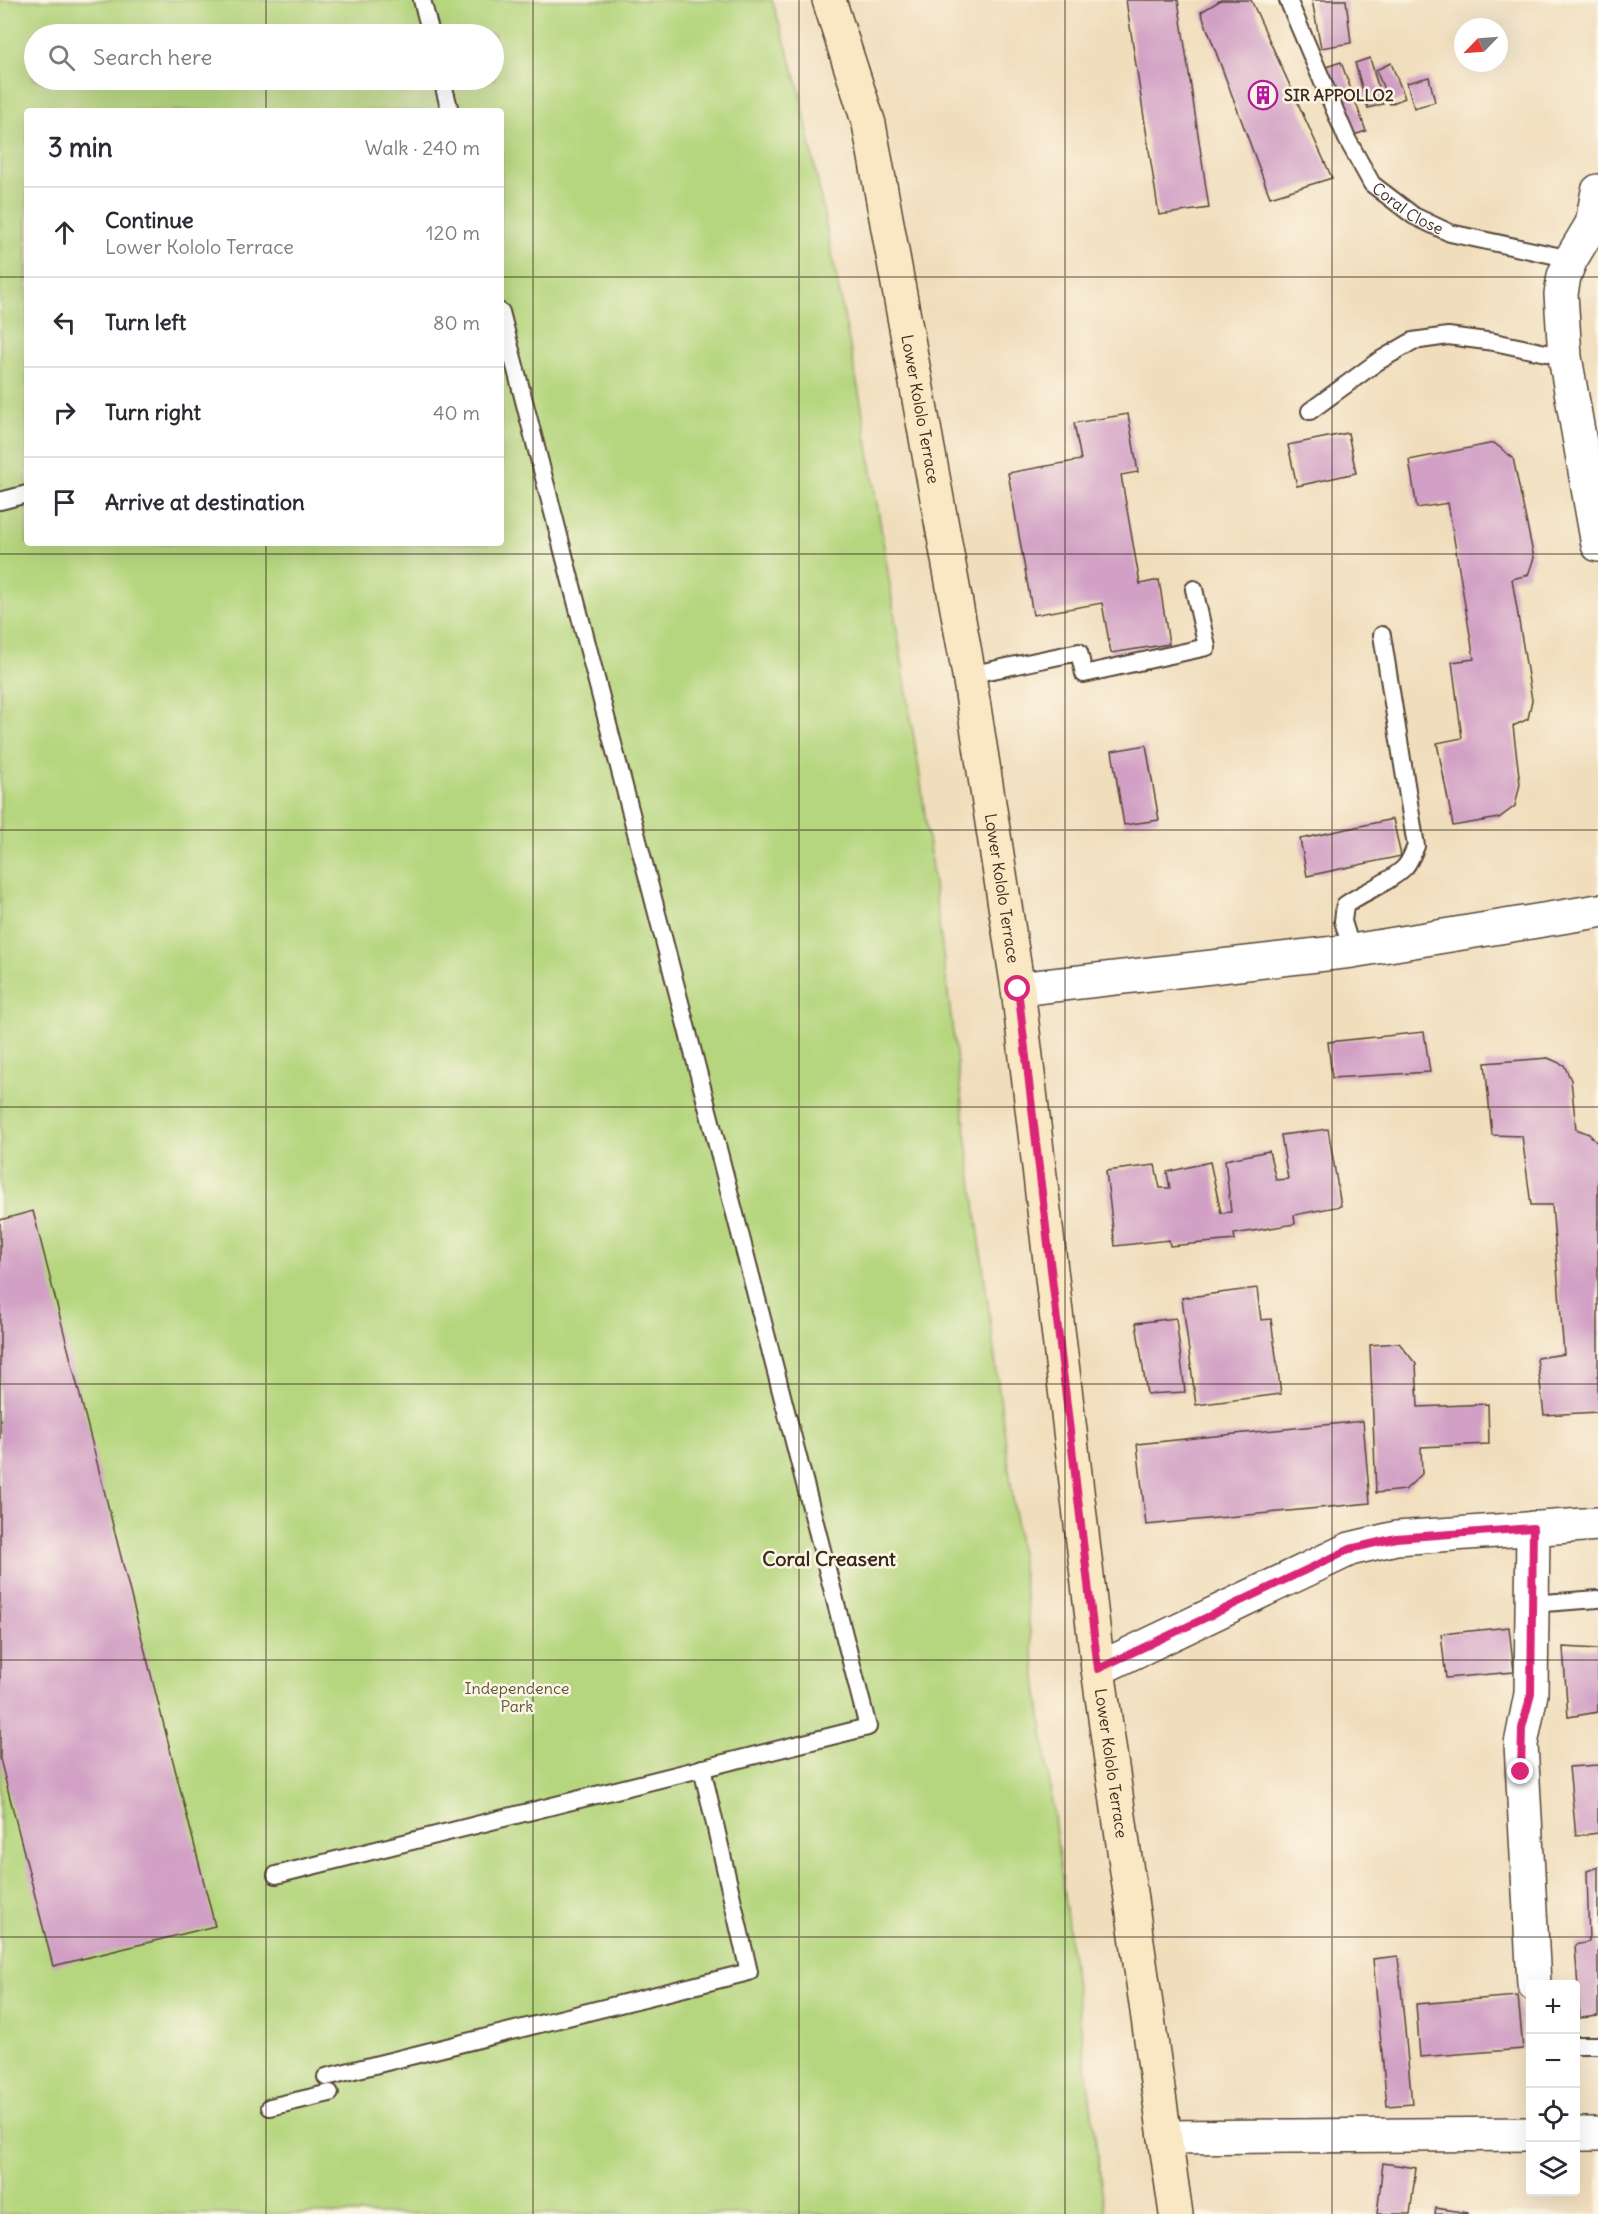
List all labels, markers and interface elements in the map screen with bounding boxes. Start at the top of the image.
north arrow [1454,18,1508,72]
search box [24,24,504,90]
icon: search [45,41,78,74]
text: Search here [93,43,212,71]
building icon: SIR APPOLLO2 [1247,79,1279,111]
place label: SIR APPOLLO2 [1284,85,1394,105]
text: 3 min [48,131,113,164]
text: Walk · 240 m [365,135,480,160]
street label: Coral Close [1368,178,1447,238]
text: Continue [105,206,194,234]
icon: ahead [48,216,81,249]
text: 120 m [426,220,480,245]
text: Lower Kololo Terrace [105,234,294,259]
icon: left [48,306,81,339]
text: Turn left [105,308,186,336]
text: 80 m [433,310,480,335]
street label: Lower Kololo Terrace [897,333,944,485]
icon: right [48,396,81,429]
text: Turn right [105,398,201,426]
text: 40 m [433,400,480,425]
icon: arrive [48,486,81,519]
text: Arrive at destination [105,488,305,516]
street label: Lower Kololo Terrace [981,812,1024,964]
route start [1004,975,1030,1001]
district label: Coral Creasent [762,1546,896,1571]
park label: Independence Park [465,1678,569,1716]
street label: Lower Kololo Terrace [1091,1687,1132,1839]
route end [1507,1758,1533,1784]
map controls [1526,1980,1580,2196]
button: + [1526,1980,1580,2034]
button: − [1526,2034,1580,2088]
button: locate [1526,2088,1580,2142]
button: layers [1526,2142,1580,2196]

